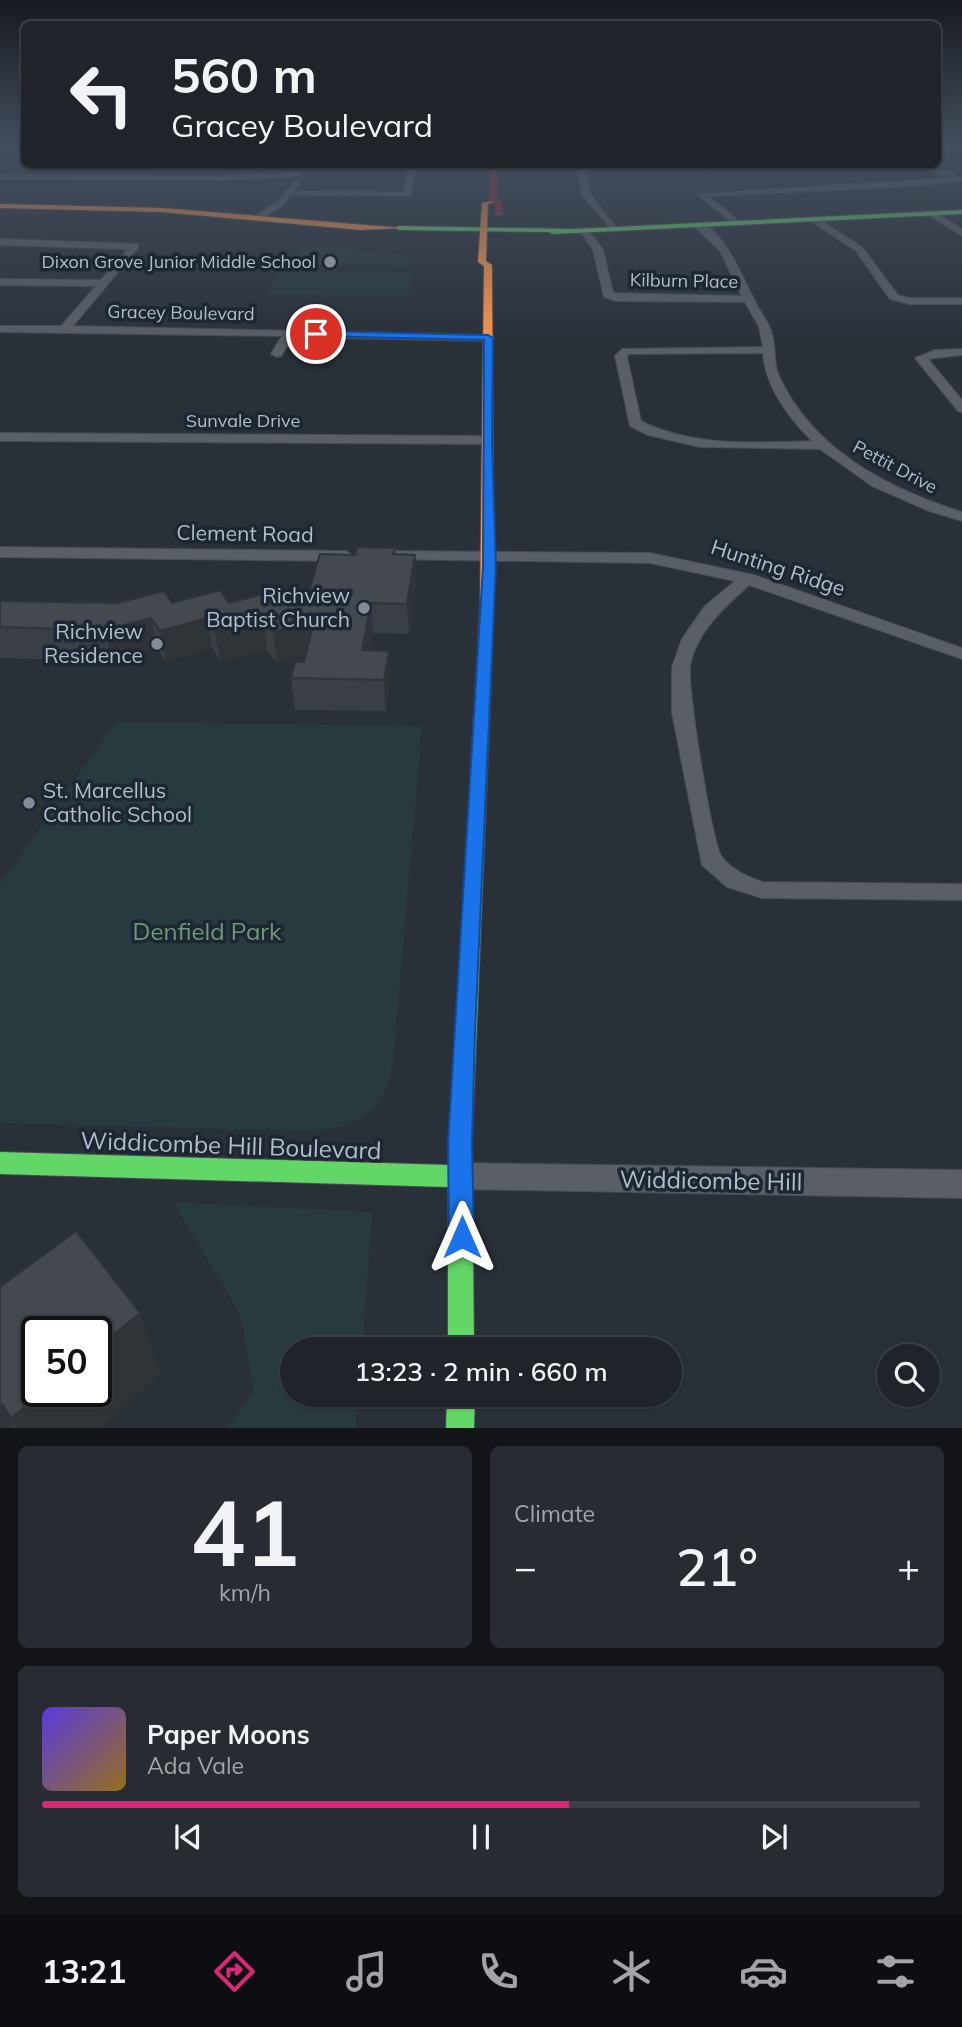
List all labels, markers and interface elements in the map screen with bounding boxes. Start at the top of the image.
text: 560 m [171,44,317,105]
icon: left [56,49,147,140]
text: Gracey Boulevard [171,105,433,145]
place label: Dixon Grove Junior Middle School [41,250,316,273]
marker: Dixon Grove Junior Middle School [322,254,338,270]
street label: Kilburn Place [630,268,738,293]
street label: Gracey Boulevard [107,300,255,325]
pin [286,304,346,364]
icon: arrive [297,315,335,353]
street label: Sunvale Drive [186,409,300,432]
street label: Pettit Drive [849,435,941,498]
street label: Clement Road [176,519,314,547]
street label: Hunting Ridge [708,533,849,601]
place label: Richview Baptist Church [206,582,350,632]
marker: Richview Baptist Church [356,600,372,616]
place label: Richview Residence [44,618,143,668]
marker: Richview Residence [149,636,165,652]
place label: St. Marcellus Catholic School [43,777,192,827]
marker: St. Marcellus Catholic School [21,795,37,811]
park label: Denfield Park [133,916,282,946]
street label: Widdicombe Hill Boulevard [80,1125,382,1165]
street label: Widdicombe Hill [619,1163,803,1197]
position arrow [425,1200,499,1274]
speed limit sign: 50 [21,1316,112,1407]
map controls [877,1344,940,1407]
button: search [877,1344,940,1407]
text: 13:23 · 2 min · 660 m [354,1355,608,1388]
text: 41 [190,1475,300,1589]
text: Climate [514,1499,595,1528]
text: 21° [676,1534,758,1599]
text: − [514,1543,537,1591]
text: + [897,1543,920,1591]
text: km/h [219,1578,271,1607]
text: Paper Moons [147,1718,310,1751]
text: Ada Vale [147,1751,244,1780]
icon: previous [169,1818,207,1856]
icon: pause [462,1818,500,1856]
icon: next [755,1818,793,1856]
icon: directions [210,1947,259,1996]
icon: music [342,1947,391,1996]
icon: phone [474,1947,523,1996]
icon: climate [607,1947,656,1996]
icon: car [739,1947,788,1996]
icon: filters [871,1947,920,1996]
text: 13:21 [42,1951,126,1991]

